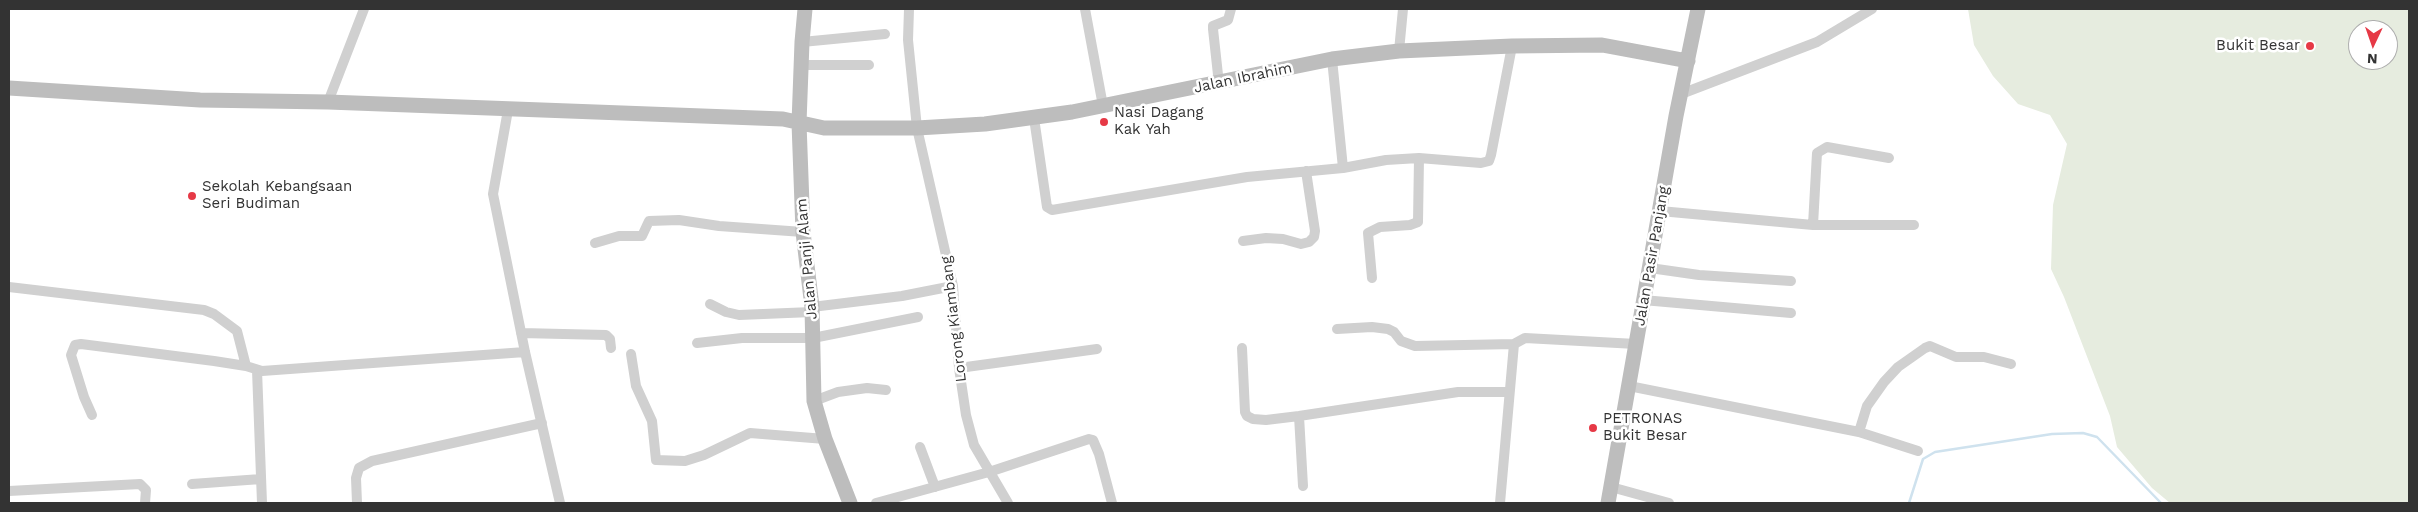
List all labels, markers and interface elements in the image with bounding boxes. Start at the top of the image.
north arrow [2348,20,2398,70]
place label: Bukit Besar [2216,37,2300,55]
marker: Bukit Besar [2304,40,2316,52]
text: N [2367,51,2378,67]
street label: Jalan Ibrahim [1192,59,1294,97]
place label: Nasi Dagang Kak Yah [1114,104,1203,139]
marker: Nasi Dagang Kak Yah [1098,116,1110,128]
place label: Sekolah Kebangsaan Seri Budiman [202,178,352,213]
street label: Jalan Pasir Panjang [1631,185,1673,327]
marker: Sekolah Kebangsaan Seri Budiman [186,190,198,202]
street label: Jalan Panji Alam [793,198,821,320]
street label: Lorong Kiambang [937,255,971,383]
place label: PETRONAS Bukit Besar [1603,410,1687,445]
marker: PETRONAS Bukit Besar [1587,422,1599,434]

